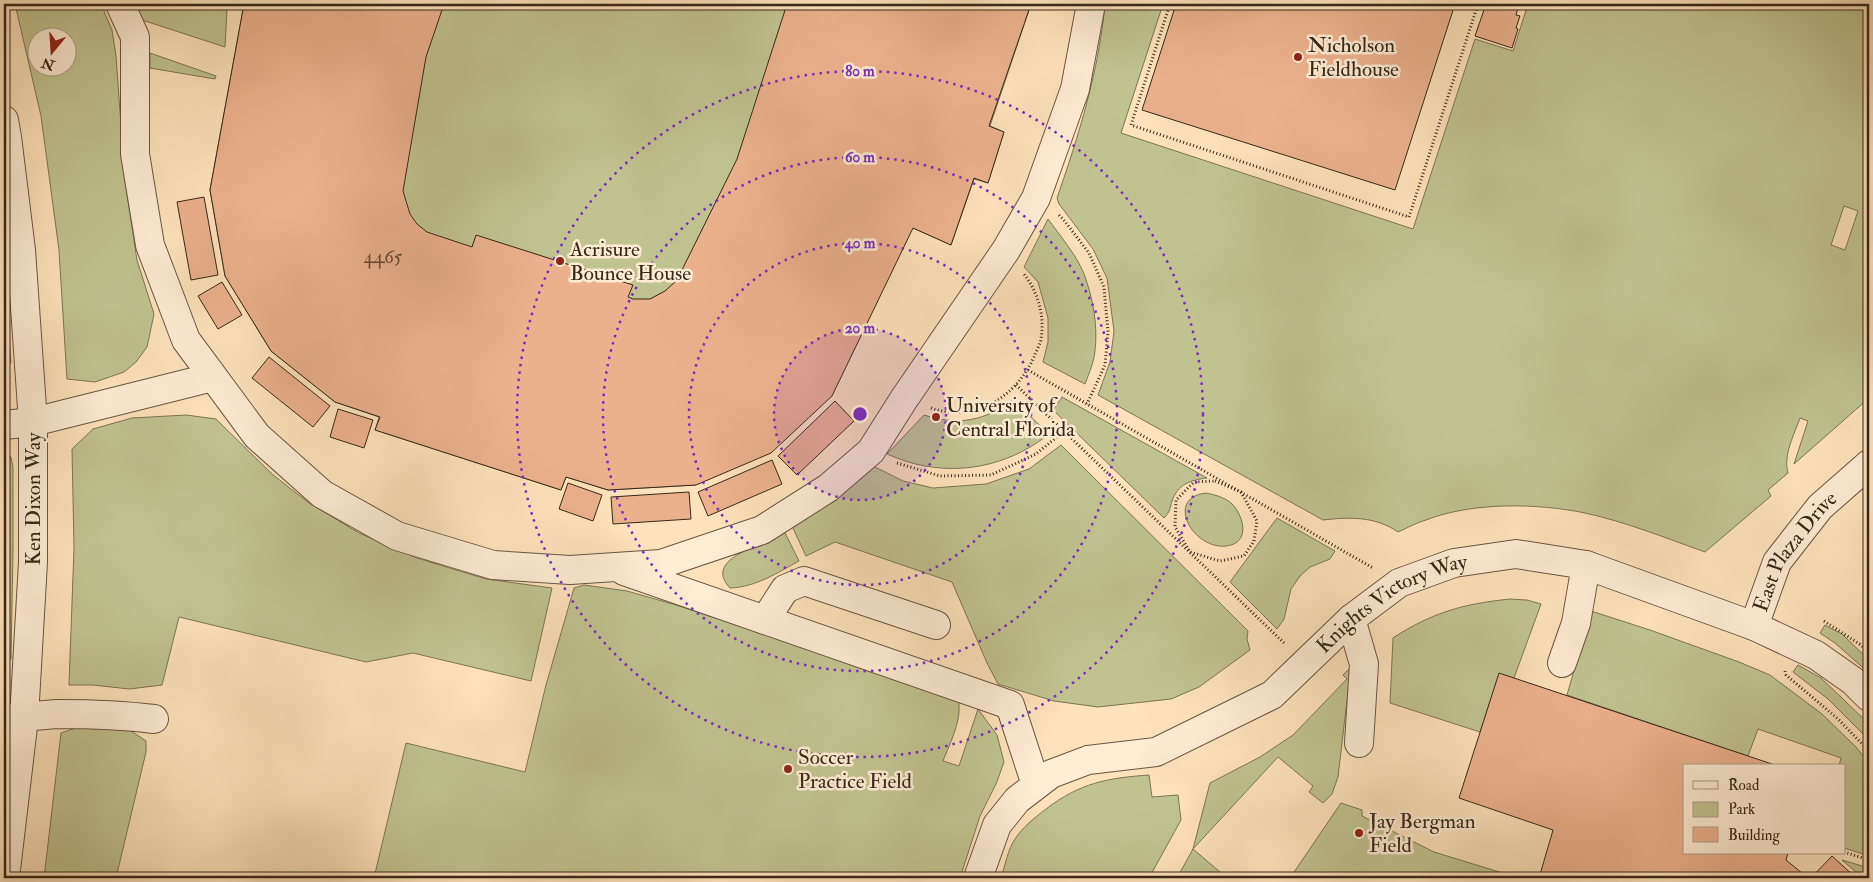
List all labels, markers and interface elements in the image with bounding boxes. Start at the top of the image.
north arrow [28,28,78,78]
place label: Nicholson Fieldhouse [1308,32,1399,83]
marker: Nicholson Fieldhouse [1292,51,1304,63]
text: N [39,54,58,74]
text: 80 m [845,62,875,81]
text: 60 m [845,148,875,167]
text: 40 m [844,234,876,253]
place label: Acrisure Bounce House [569,236,691,287]
house number: 4465 [364,245,403,269]
marker: Acrisure Bounce House [554,255,566,267]
text: 20 m [845,319,875,338]
place label: University of Central Florida [946,392,1075,443]
centre of rings [851,405,869,423]
marker: University of Central Florida [930,411,942,423]
street label: Ken Dixon Way [20,432,47,565]
street label: East Plaza Drive [1747,485,1843,615]
street label: Knights Victory Way [1310,548,1470,659]
place label: Soccer Practice Field [798,744,913,795]
marker: Soccer Practice Field [782,763,794,775]
legend [1683,764,1846,854]
text: Road [1728,776,1760,795]
text: Park [1728,800,1755,819]
place label: Jay Bergman Field [1368,808,1476,859]
text: Building [1728,826,1780,845]
marker: Jay Bergman Field [1353,827,1365,839]

